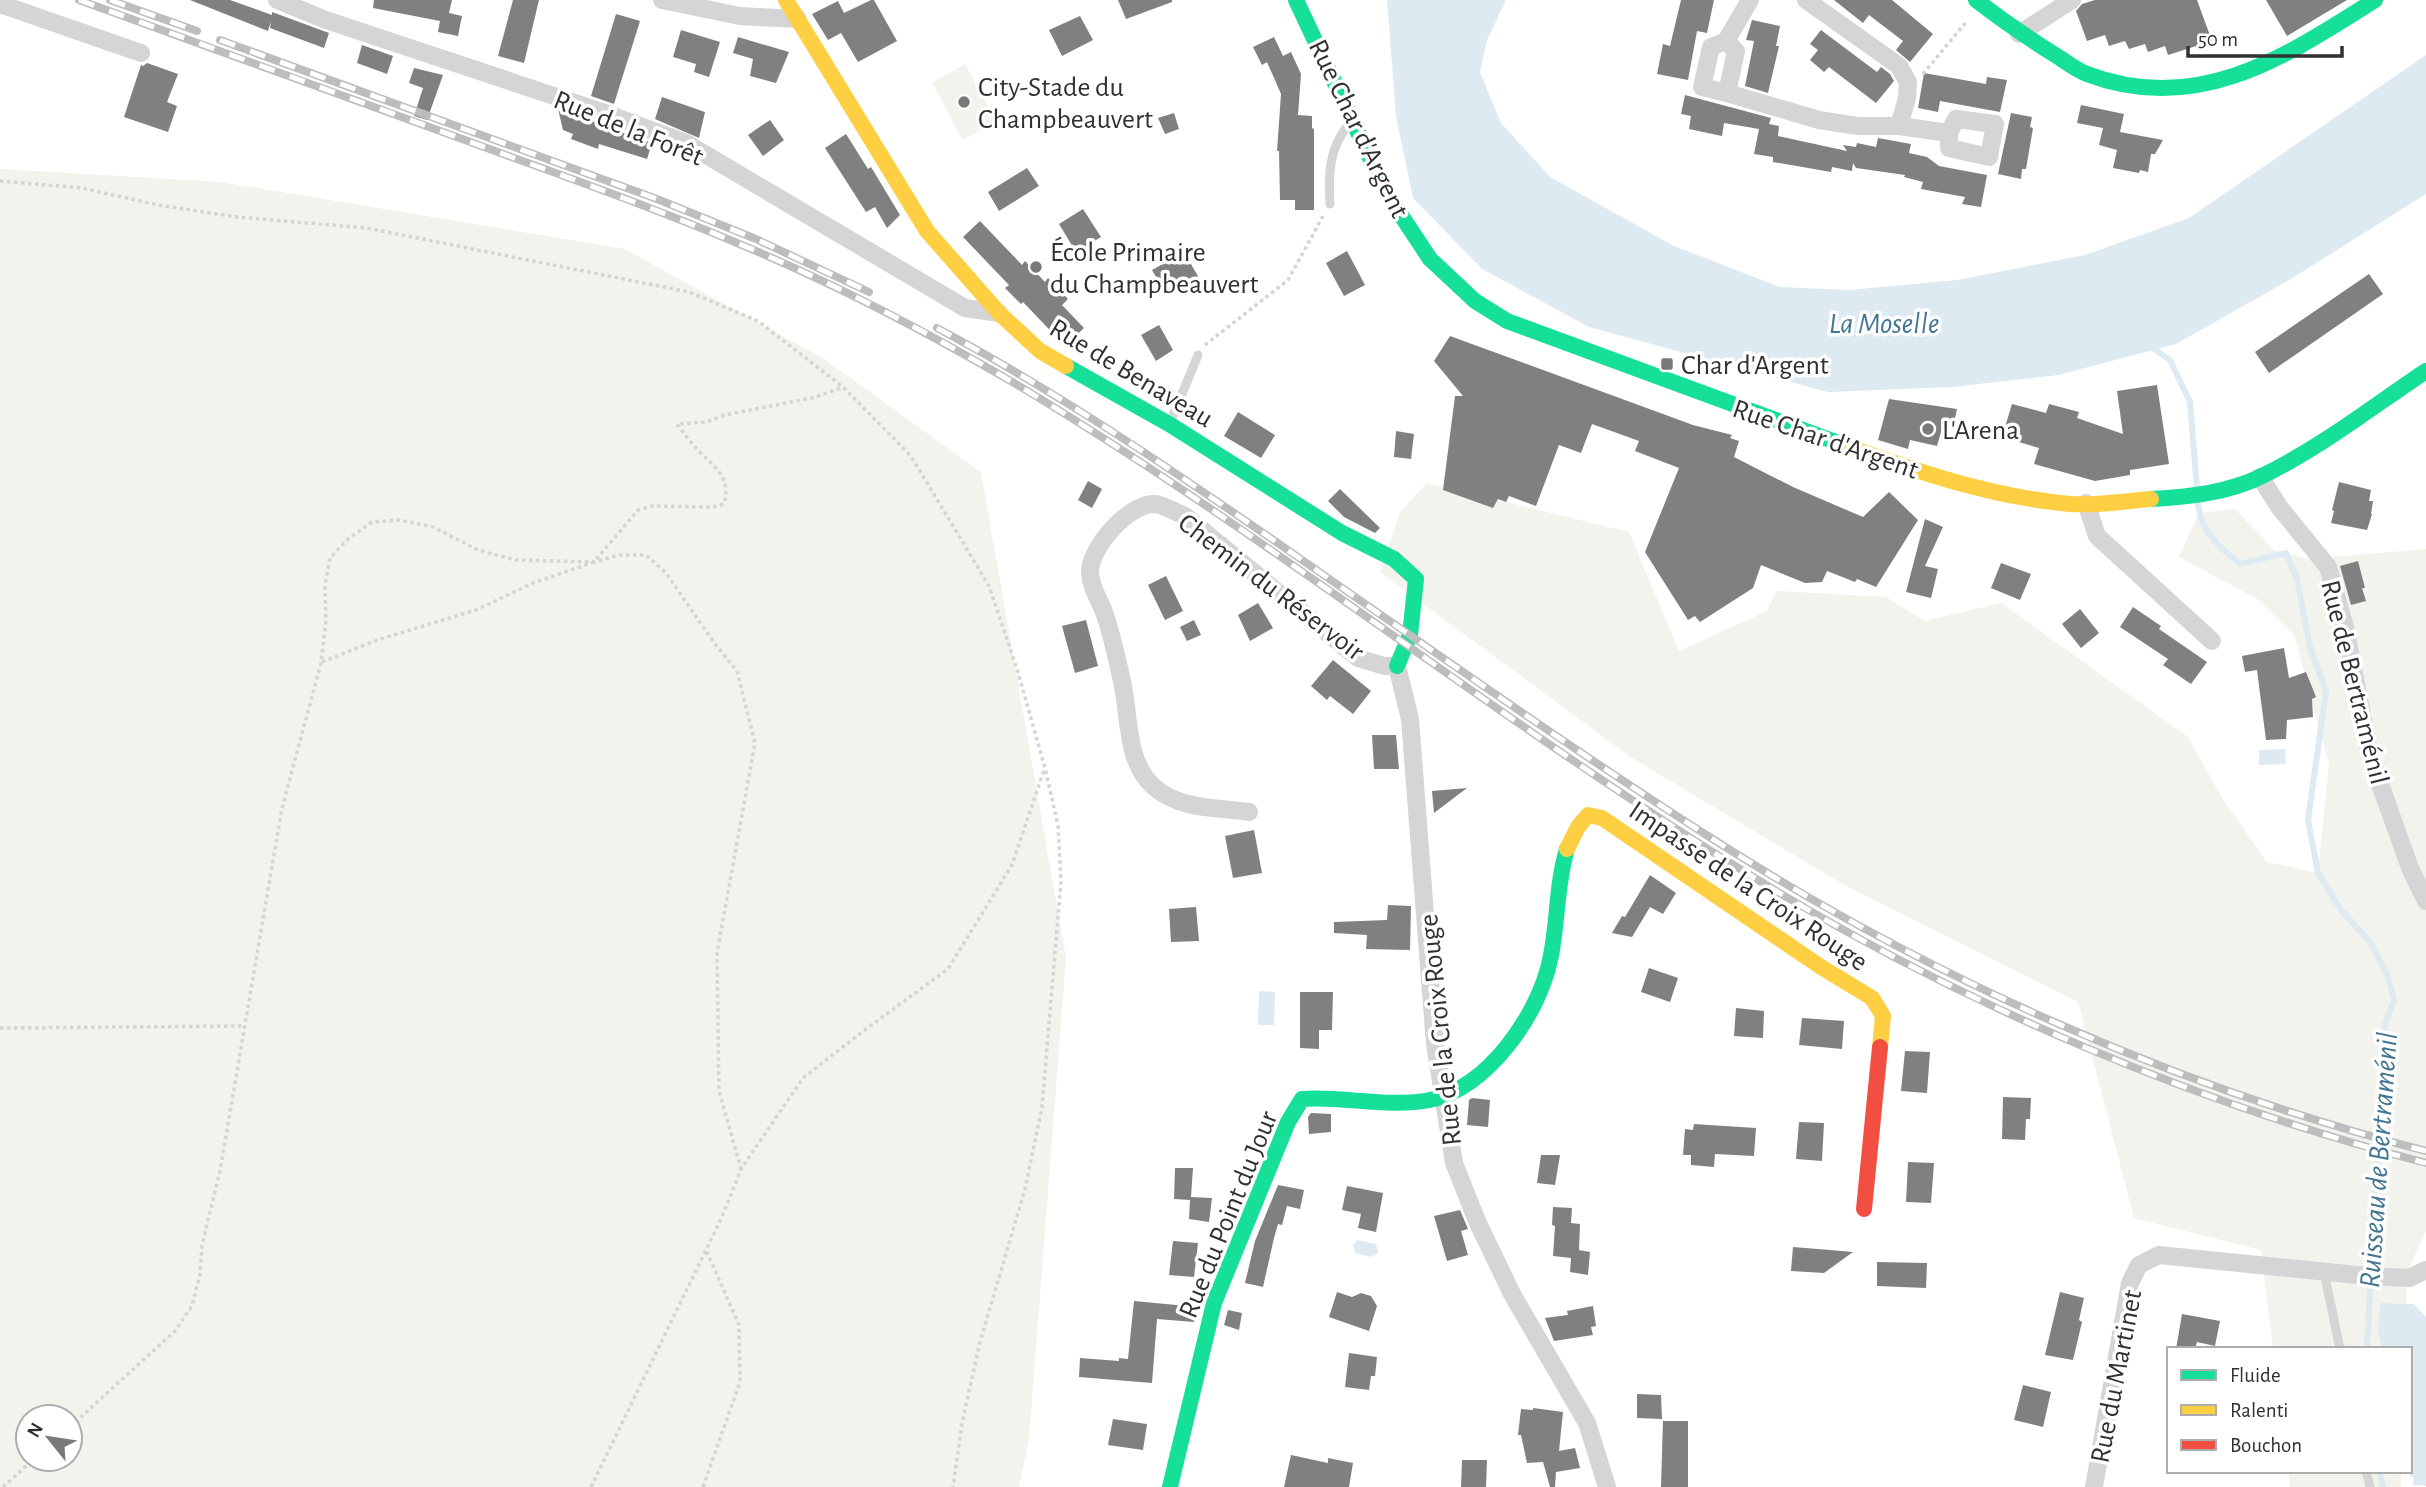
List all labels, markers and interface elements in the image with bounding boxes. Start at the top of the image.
scale bar [2188,14,2342,58]
text: 50 m [2198,29,2238,50]
street label: Rue Char d'Argent [1303,35,1413,223]
place label: City-Stade du Champbeauvert [978,74,1153,134]
street label: Rue de la Forêt [549,86,707,172]
marker: City-Stade du Champbeauvert [956,94,972,110]
place label: École Primaire du Champbeauvert [1050,236,1258,299]
marker: École Primaire du Champbeauvert [1028,259,1044,275]
water label: La Moselle [1829,309,1939,339]
street label: Rue de Benaveau [1044,314,1217,433]
place label: Char d'Argent [1681,352,1829,380]
marker: Char d'Argent [1659,356,1675,372]
street label: Rue Char d'Argent [1729,395,1922,485]
place label: L'Arena [1942,417,2019,445]
marker: L'Arena [1920,421,1936,437]
street label: Chemin du Réservoir [1173,509,1369,666]
street label: Rue de Bertraménil [2315,578,2393,787]
street label: Impasse de la Croix Rouge [1624,796,1872,977]
street label: Rue de la Croix Rouge [1415,913,1467,1147]
water label: Ruisseau de Bertraménil [2355,1031,2403,1289]
street label: Rue du Point du Jour [1175,1107,1283,1322]
street label: Rue du Martinet [2086,1287,2147,1465]
legend [2167,1347,2412,1473]
text: Fluide [2230,1365,2281,1386]
text: Ralenti [2230,1400,2288,1421]
north arrow [14,1403,84,1473]
text: N [24,1420,47,1441]
text: Bouchon [2230,1435,2302,1456]

